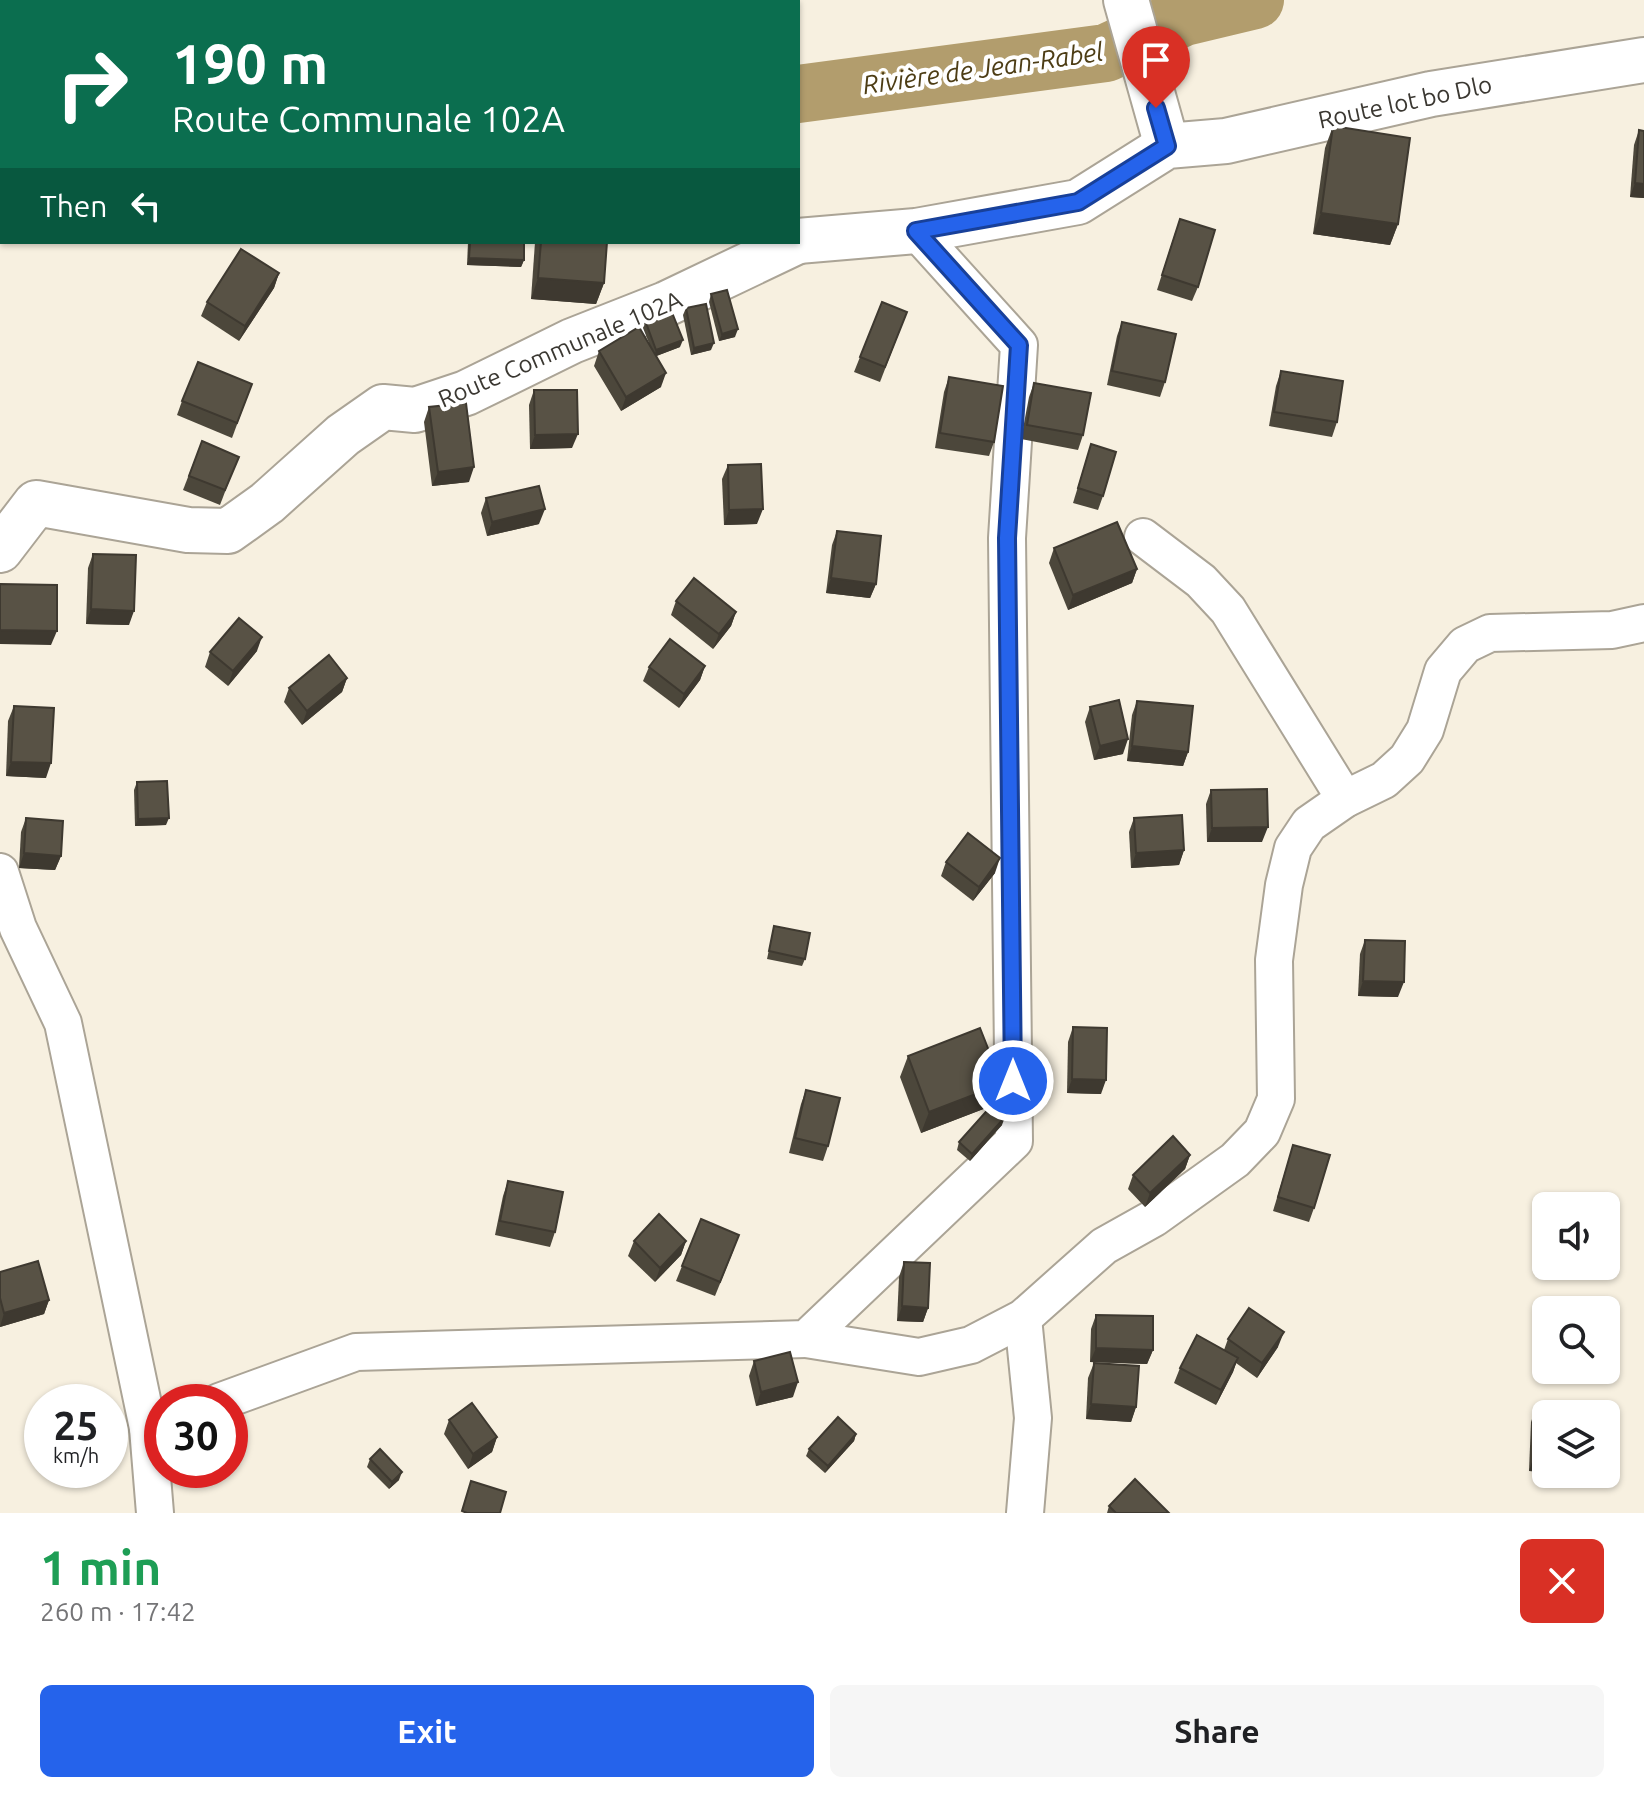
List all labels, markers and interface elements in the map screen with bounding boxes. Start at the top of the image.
pin [1122,26,1190,108]
icon: right [40,32,144,136]
text: 190 m [172,32,328,95]
water label: Rivière de Jean-Rabel [861,37,1105,99]
icon: arrive [1134,38,1178,82]
street label: Route lot bo Dlo [1316,70,1494,134]
text: Route Communale 102A [172,98,565,139]
icon: left [124,184,168,228]
text: Then [40,189,108,223]
street label: Route Communale 102A [434,285,686,413]
position arrow [971,1039,1055,1123]
map controls [1532,1192,1620,1488]
button: sound [1532,1192,1620,1280]
button: search [1532,1296,1620,1384]
speed limit sign: 30 [144,1384,248,1488]
button: layers [1532,1400,1620,1488]
text: 25 [53,1403,99,1448]
text: km/h [53,1444,99,1467]
button: close [1520,1539,1604,1623]
text: 1 min [40,1540,161,1594]
text: 260 m · 17:42 [40,1597,196,1626]
button: Exit [40,1685,814,1777]
button: Share [830,1685,1604,1777]

